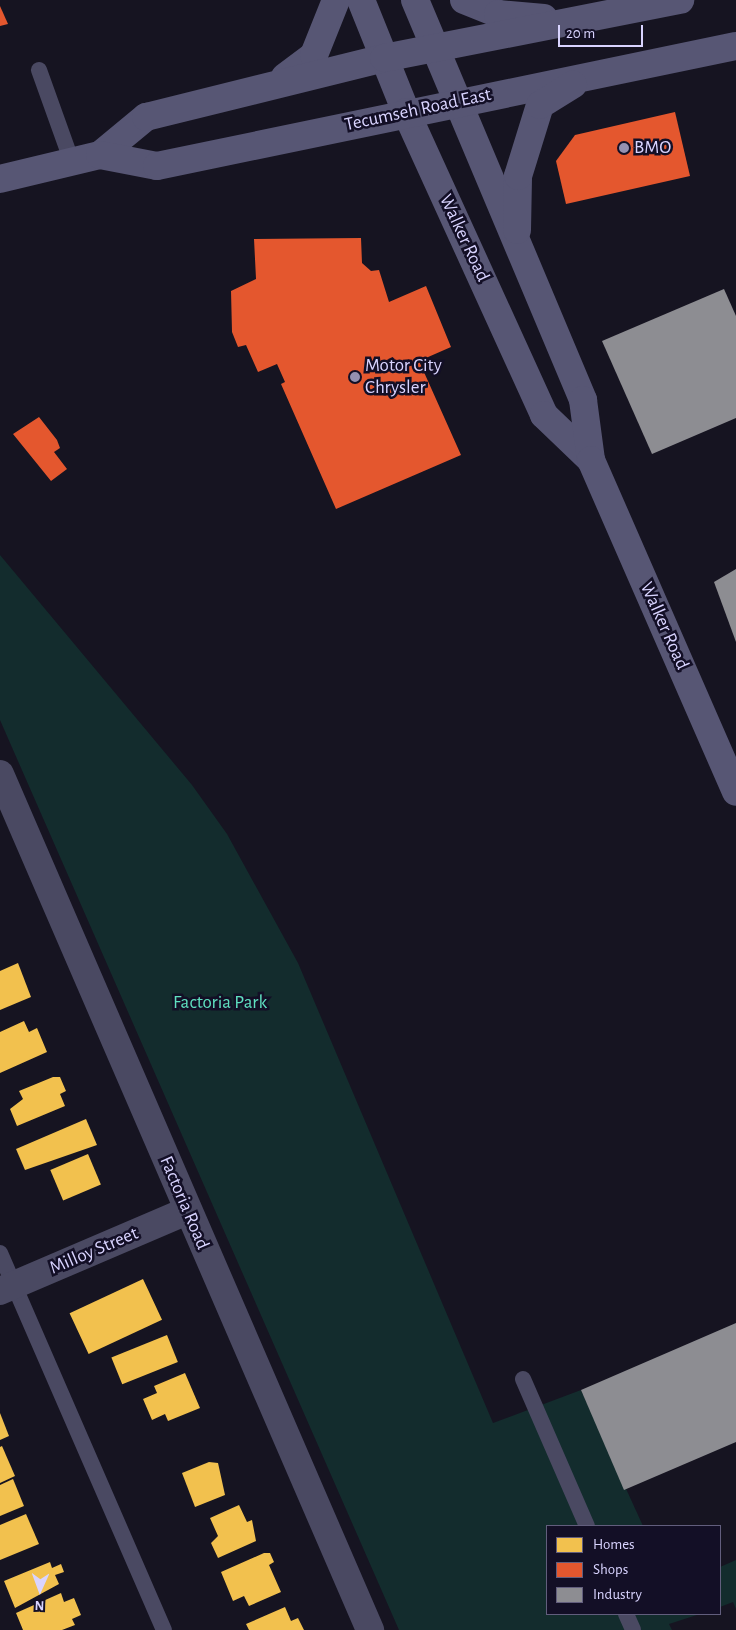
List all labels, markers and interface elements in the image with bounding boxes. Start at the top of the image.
scale bar [561,15,646,47]
text: 20 m [566,26,595,41]
street label: Tecumseh Road East [343,83,493,137]
place label: BMO [634,137,671,159]
marker: BMO [618,142,630,154]
street label: Walker Road [434,191,494,285]
place label: Motor City Chrysler [365,355,442,399]
marker: Motor City Chrysler [349,371,361,383]
street label: Walker Road [635,579,693,673]
park label: Factoria Park [173,992,267,1014]
street label: Factoria Road [154,1153,214,1253]
street label: Milloy Street [46,1222,142,1280]
legend [546,1525,721,1615]
text: Homes [593,1537,635,1552]
text: Shops [593,1562,628,1577]
north arrow [15,1565,65,1615]
text: Industry [593,1587,642,1602]
text: N [34,1598,45,1612]

